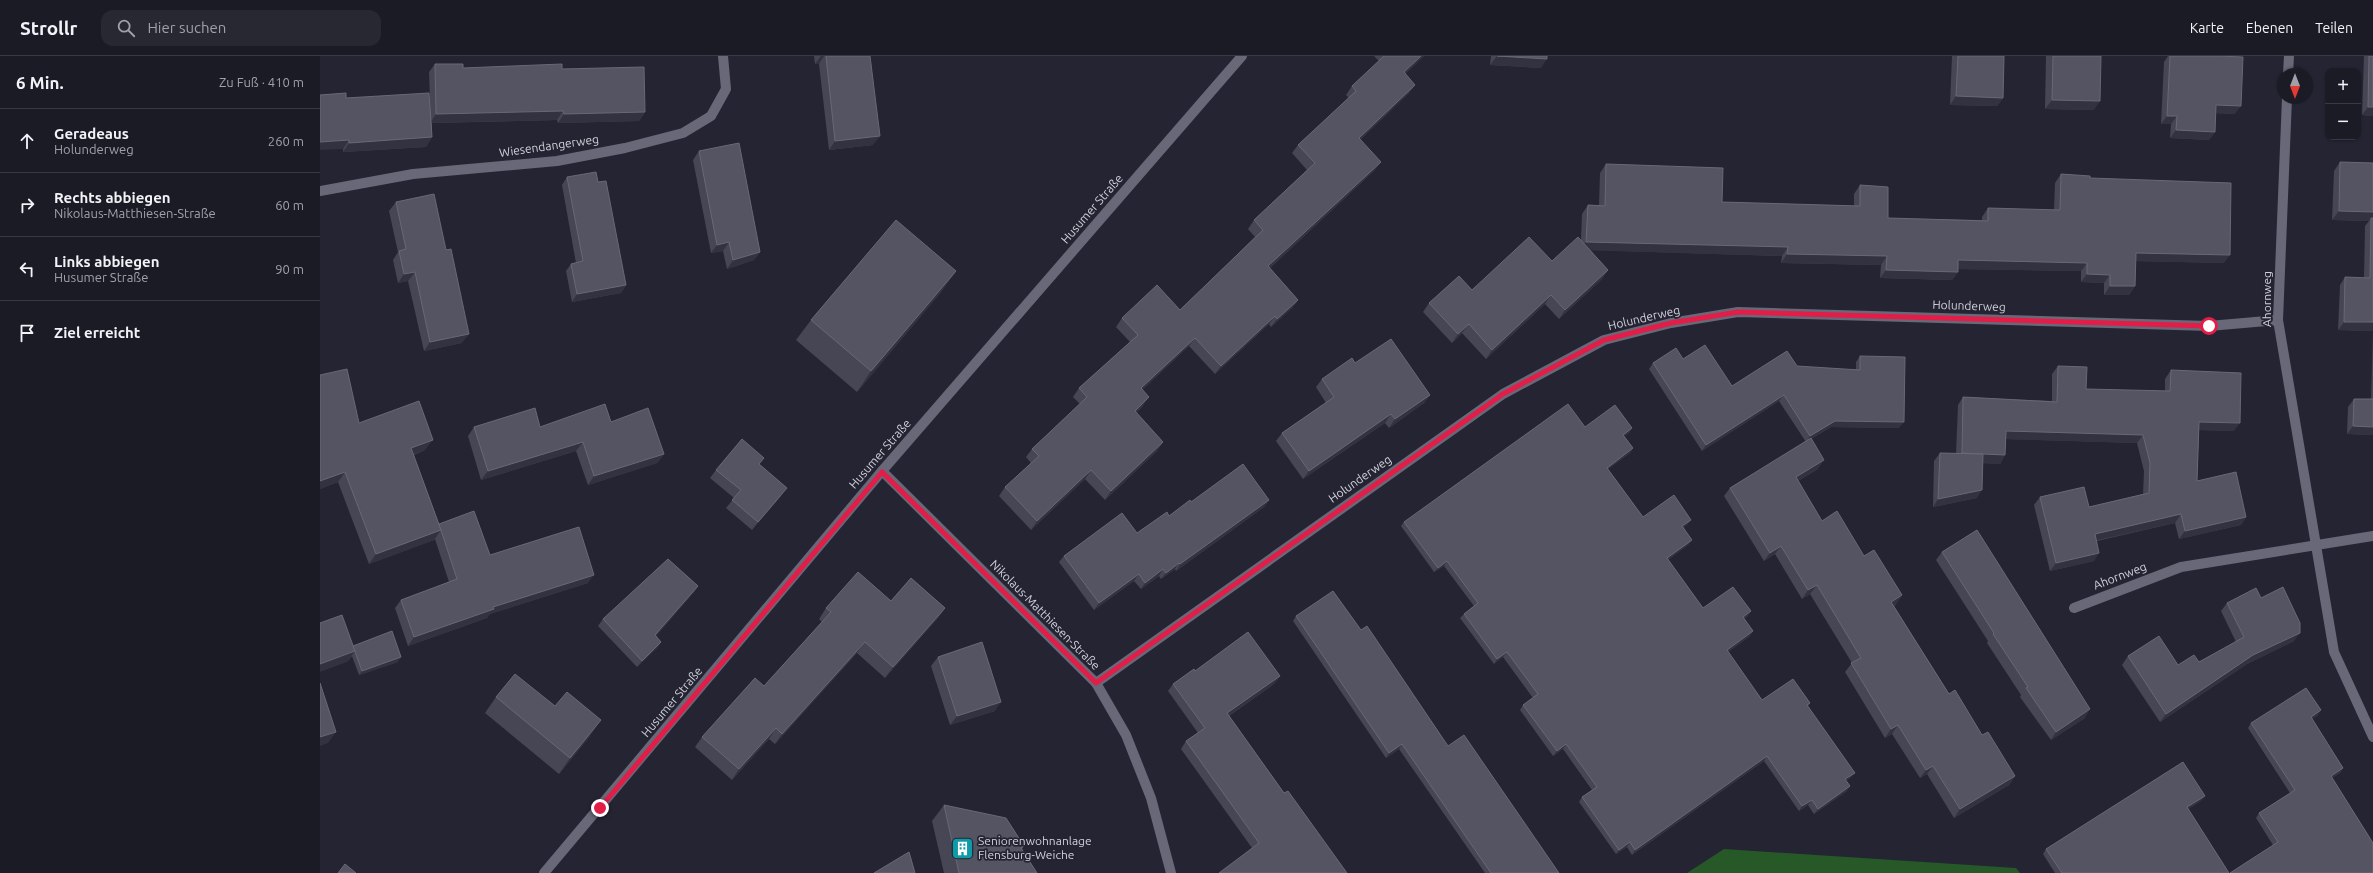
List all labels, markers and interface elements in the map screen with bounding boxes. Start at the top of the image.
search box [101,10,381,46]
text: Strollr [20,17,77,39]
icon: search [115,17,137,39]
text: Hier suchen [147,19,226,36]
text: Karte [2190,20,2224,36]
text: Ebenen [2246,20,2293,36]
text: Teilen [2315,20,2353,36]
north arrow [2277,68,2313,104]
map controls [2325,68,2361,140]
button: + [2325,68,2361,104]
text: 6 Min. [16,73,64,92]
text: Zu Fuß · 410 m [219,75,304,89]
button: − [2325,104,2361,140]
text: Geradeaus [54,125,129,142]
icon: ahead [16,130,38,152]
street label: Wiesendangerweg [498,132,600,159]
text: 260 m [268,134,304,148]
text: Holunderweg [54,142,134,156]
street label: Husumer Straße [1058,172,1125,246]
text: Rechts abbiegen [54,189,171,206]
icon: right [16,194,38,216]
text: 60 m [275,198,304,212]
text: Nikolaus-Matthiesen-Straße [54,206,216,220]
text: Links abbiegen [54,253,159,270]
icon: left [16,258,38,280]
text: 90 m [275,262,304,276]
text: Husumer Straße [54,270,148,284]
street label: Ahornweg [2260,271,2273,327]
street label: Holunderweg [1932,298,2006,313]
street label: Holunderweg [1607,303,1681,332]
route start [2200,317,2218,335]
icon: arrive [16,322,38,344]
text: Ziel erreicht [54,324,140,341]
street label: Husumer Straße [846,417,913,491]
street label: Holunderweg [1326,452,1394,505]
street label: Nikolaus-Matthiesen-Straße [988,557,1103,672]
street label: Ahornweg [2091,559,2148,592]
street label: Husumer Straße [639,664,705,739]
route end [591,799,609,817]
place label: Seniorenwohnanlage Flensburg-Weiche [978,834,1092,861]
building icon: Seniorenwohnanlage Flensburg-Weiche [949,835,975,861]

